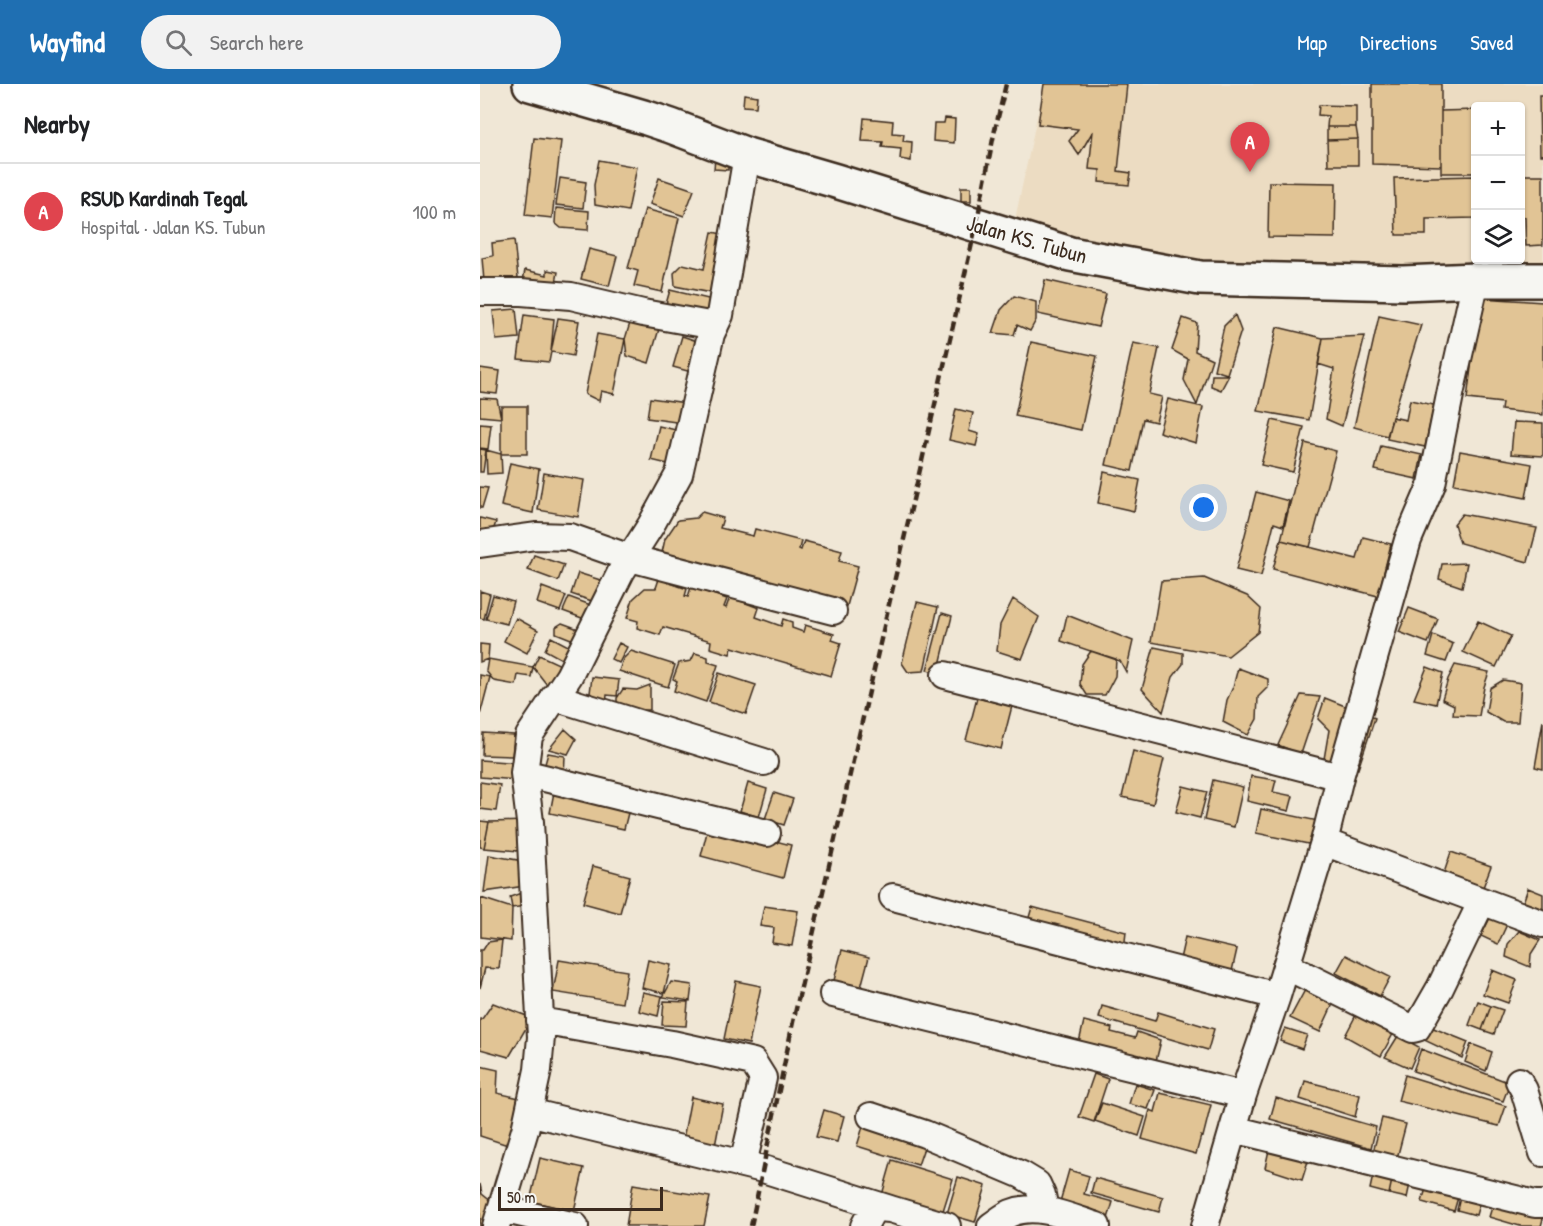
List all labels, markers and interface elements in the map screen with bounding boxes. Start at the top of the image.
search box [141,15,561,69]
text: Wayfind [30,23,105,61]
icon: search [162,26,195,59]
text: Search here [210,27,304,57]
text: Map [1297,28,1327,57]
text: Directions [1360,28,1437,57]
text: Saved [1470,28,1513,57]
map controls [1471,102,1525,264]
button: + [1471,102,1525,156]
text: Nearby [24,106,90,141]
pin: A [1230,122,1270,172]
button: − [1471,156,1525,210]
text: RSUD Kardinah Tegal [81,183,247,213]
text: A [39,198,48,225]
text: 100 m [413,198,456,225]
street label: Jalan KS. Tubun [963,207,1091,271]
button: layers [1471,210,1525,264]
text: Hospital · Jalan KS. Tubun [81,213,266,240]
your location [1189,493,1218,522]
scale bar [498,1184,663,1212]
text: 50 m [507,1186,536,1208]

